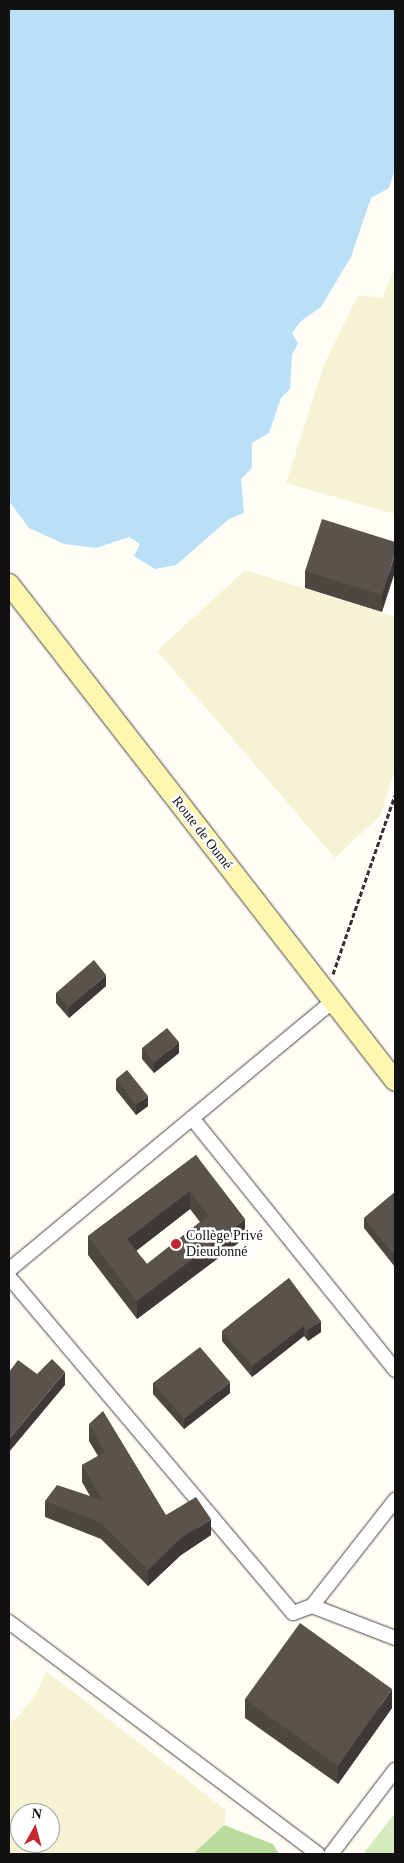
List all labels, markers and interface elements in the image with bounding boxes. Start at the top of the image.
street label: Route de Oumé [168,793,236,873]
place label: Collège Privé Dieudonné [186,1228,263,1260]
marker: Collège Privé Dieudonné [170,1238,182,1250]
north arrow [10,1803,60,1853]
text: N [31,1806,43,1822]

